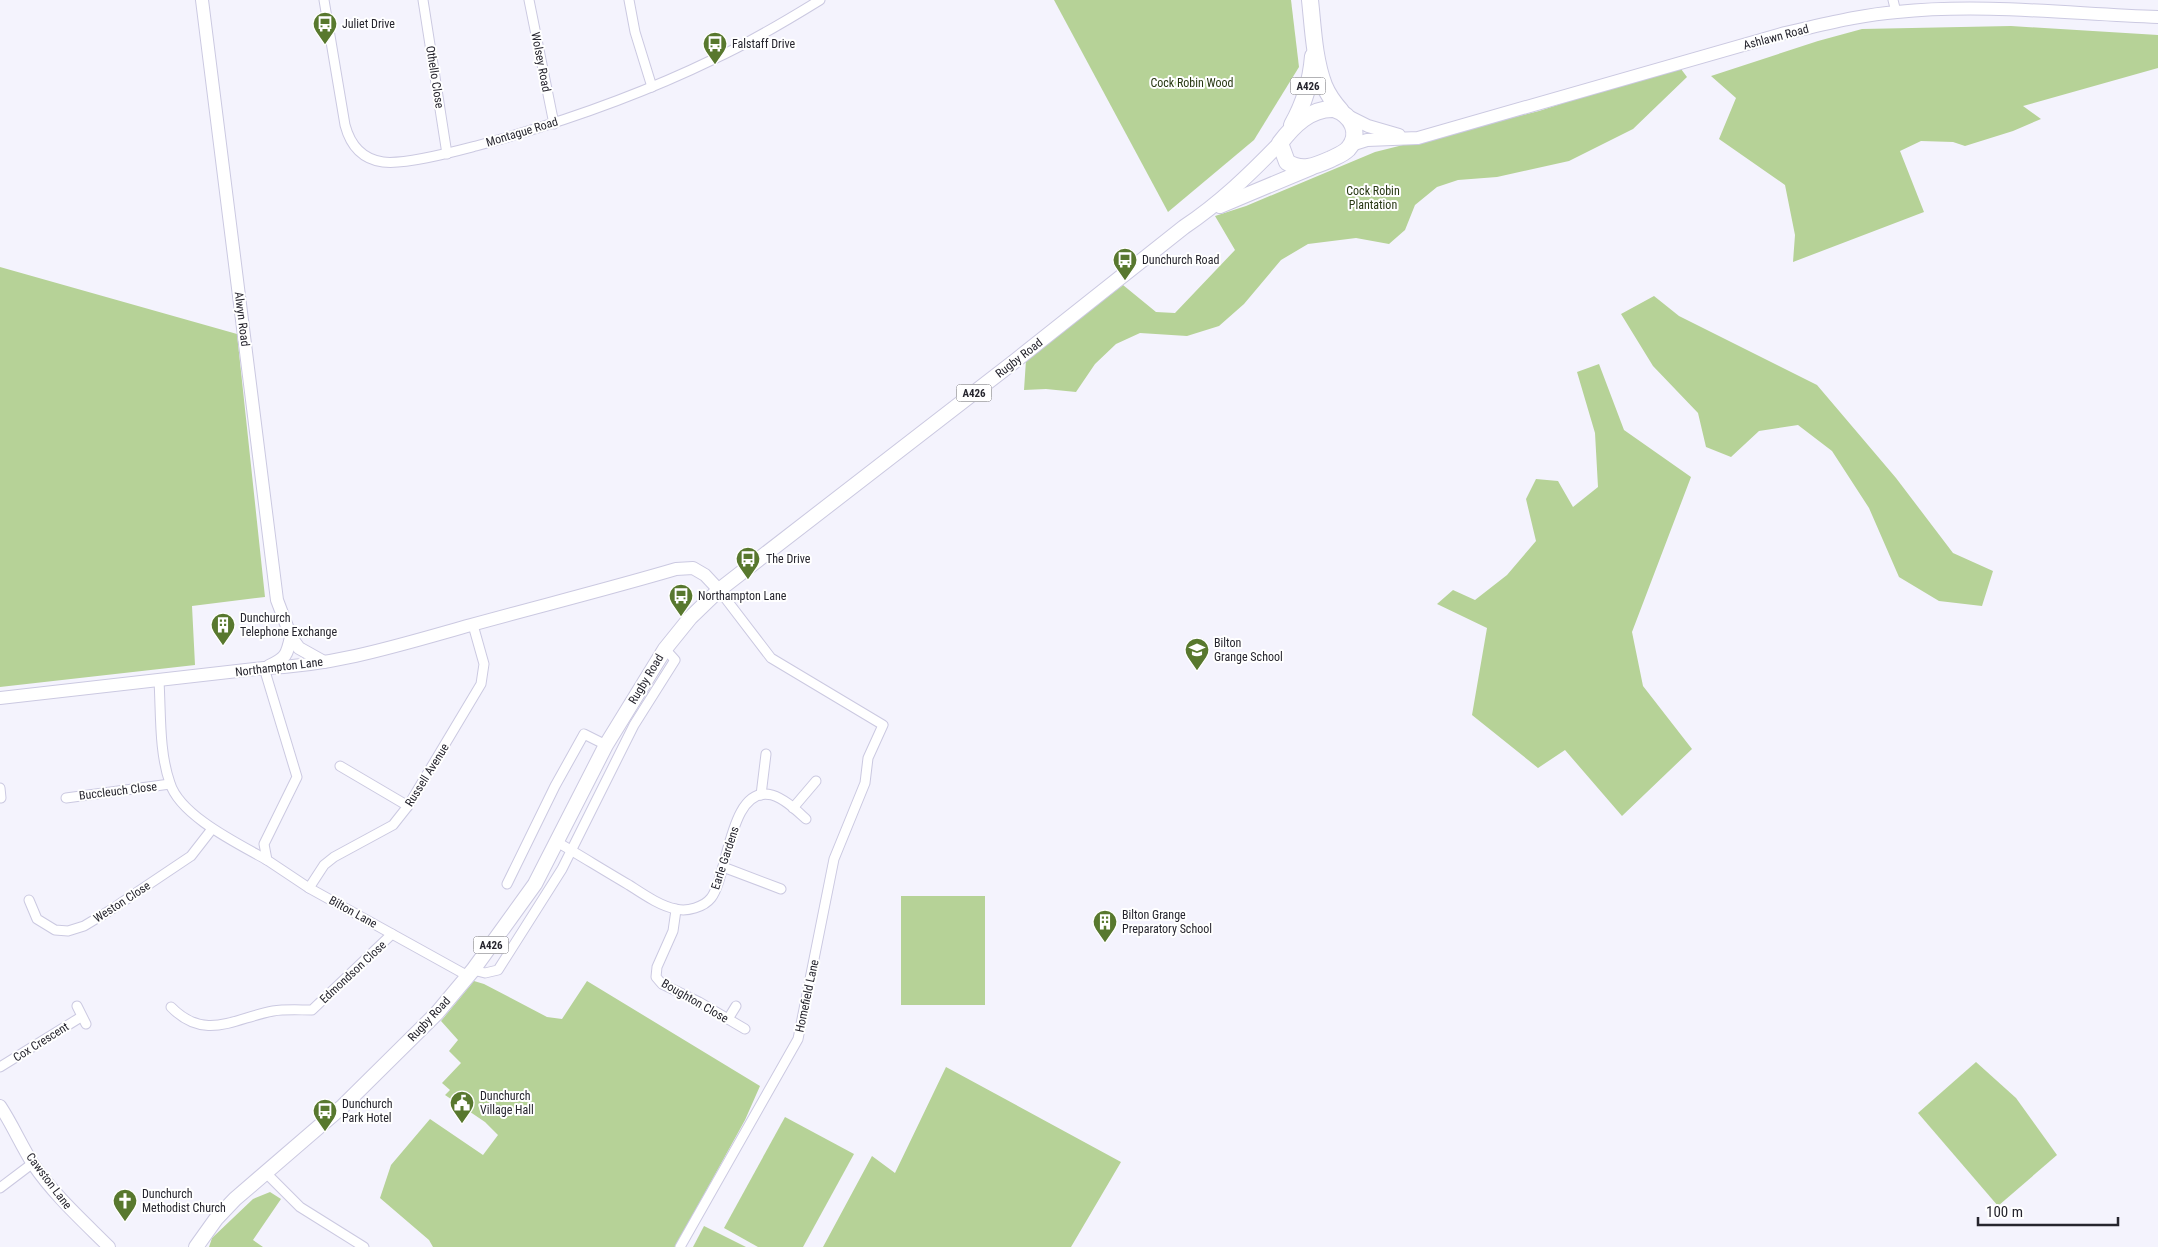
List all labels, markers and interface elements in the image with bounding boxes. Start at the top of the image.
bus stop icon: Juliet Drive [312,11,338,45]
place label: Juliet Drive [342,17,395,31]
street label: Ashlawn Road [1742,22,1810,52]
street label: Wolsey Road [528,31,554,93]
bus stop icon: Falstaff Drive [702,31,728,65]
place label: Falstaff Drive [732,37,796,51]
street label: Othello Close [423,45,447,110]
park label: Cock Robin Wood [1150,76,1234,90]
road number: A426 [1290,78,1326,94]
street label: Montague Road [484,114,560,150]
park label: Cock Robin Plantation [1346,184,1400,212]
bus stop icon: Dunchurch Road [1112,247,1138,281]
place label: Dunchurch Road [1142,253,1219,267]
street label: Alwyn Road [232,291,252,347]
street label: Rugby Road [993,335,1045,381]
road number: A426 [956,384,992,402]
bus stop icon: The Drive [735,546,761,580]
place label: The Drive [766,552,811,566]
bus stop icon: Northampton Lane [668,583,694,617]
place label: Northampton Lane [698,589,787,603]
place label: Dunchurch Telephone Exchange [240,611,338,639]
building icon: Dunchurch Telephone Exchange [210,612,236,646]
place label: Bilton Grange School [1214,636,1283,664]
school or university icon: Bilton Grange School [1184,637,1210,671]
street label: Rugby Road [626,651,666,707]
street label: Northampton Lane [234,655,324,679]
street label: Russell Avenue [402,741,452,809]
street label: Buccleuch Close [78,779,158,803]
street label: Earle Gardens [708,825,742,891]
street label: Weston Close [91,878,153,926]
street label: Bilton Lane [326,893,380,931]
place label: Bilton Grange Preparatory School [1122,908,1212,936]
building icon: Bilton Grange Preparatory School [1092,909,1118,943]
road number: A426 [474,936,508,954]
street label: Edmondson Close [317,938,389,1006]
street label: Homefield Lane [792,958,822,1034]
street label: Boughton Close [659,976,731,1026]
street label: Rugby Road [405,994,453,1044]
street label: Cox Crescent [11,1019,72,1065]
place label: Dunchurch Village Hall [480,1089,534,1117]
public building icon: Dunchurch Village Hall [449,1090,475,1124]
place label: Dunchurch Park Hotel [342,1097,393,1125]
bus stop icon: Dunchurch Park Hotel [312,1098,338,1132]
street label: Cawston Lane [23,1150,75,1212]
place label: Dunchurch Methodist Church [142,1187,226,1215]
church icon: Dunchurch Methodist Church [112,1188,138,1222]
scale bar [1978,1194,2118,1226]
text: 100 m [1986,1203,2023,1221]

